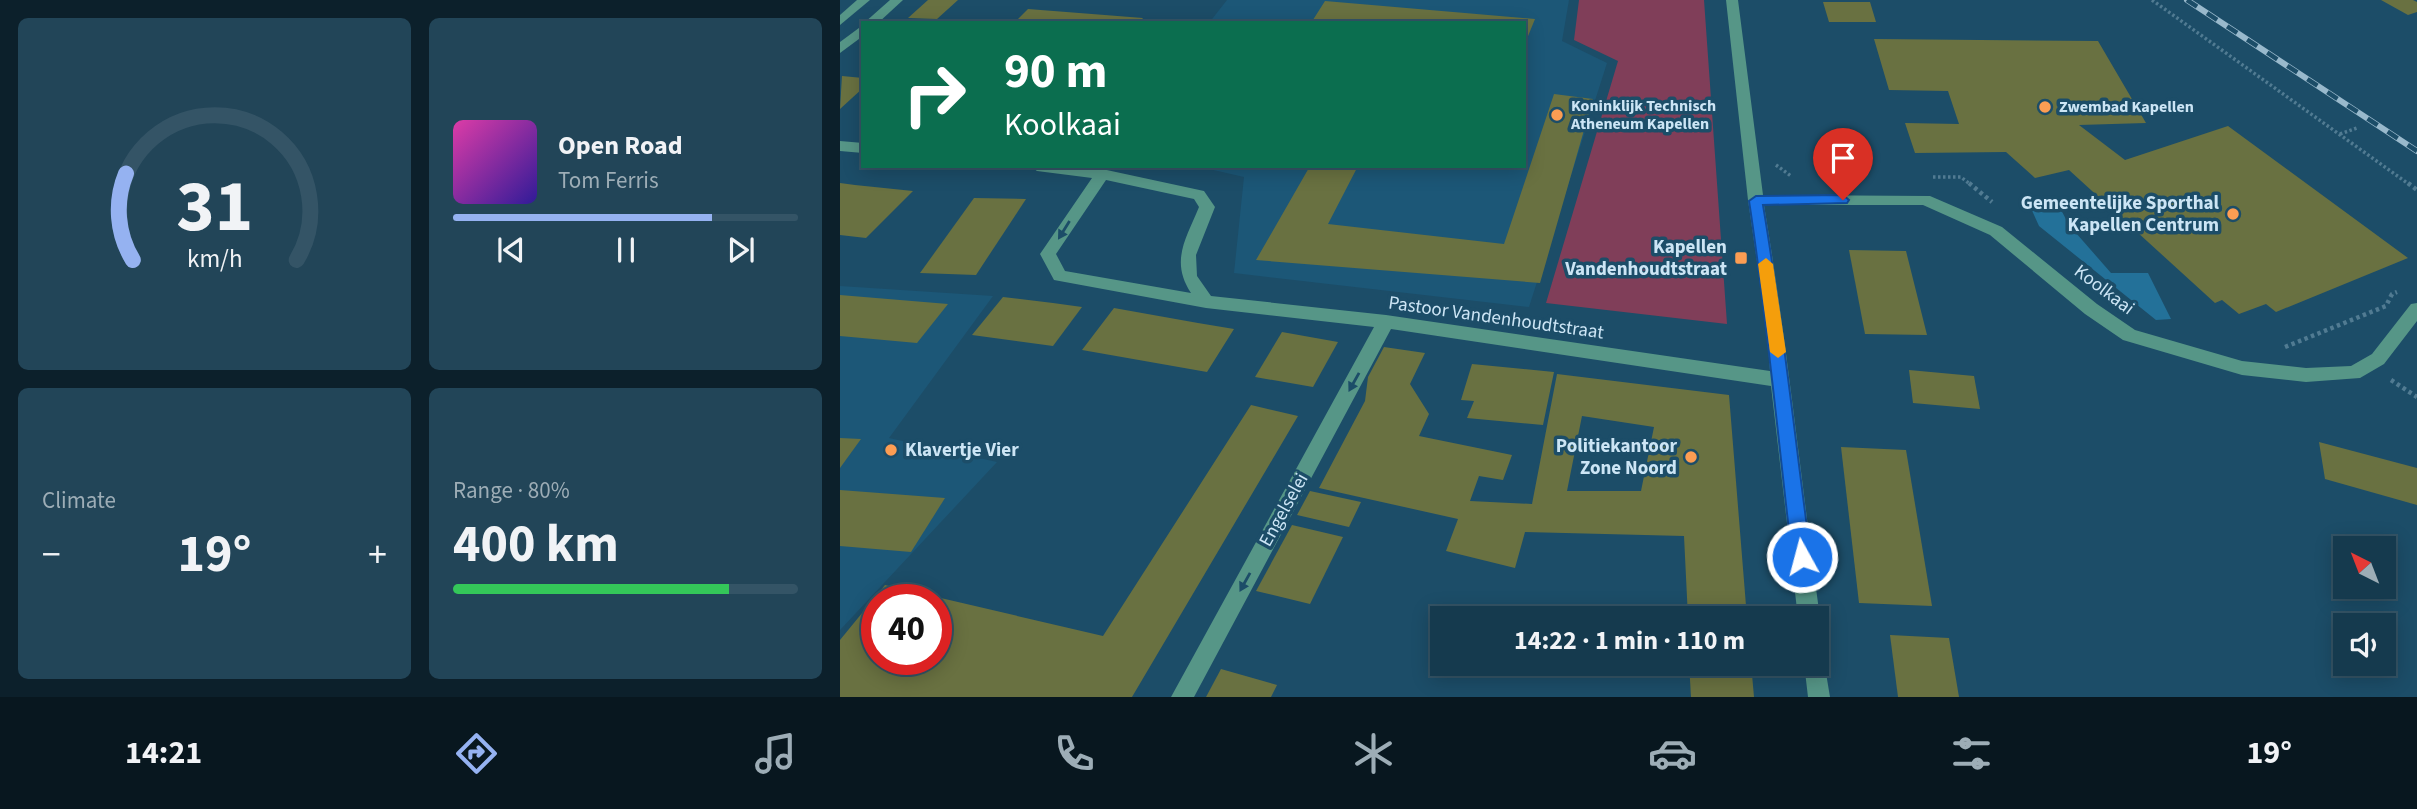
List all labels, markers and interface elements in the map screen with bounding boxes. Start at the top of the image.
text: 90 m [1004,37,1108,107]
icon: right [889,49,980,140]
place label: Koninklijk Technisch Atheneum Kapellen [1570,95,1716,135]
place label: Zwembad Kapellen [2059,96,2194,118]
marker: Zwembad Kapellen [2037,99,2053,115]
text: Koolkaai [1004,102,1121,148]
marker: Koninklijk Technisch Atheneum Kapellen [1549,107,1565,123]
text: Open Road [558,127,683,164]
pin [1813,128,1873,200]
icon: arrive [1824,139,1862,177]
text: 31 [176,156,253,260]
text: Tom Ferris [558,164,659,197]
place label: Gemeentelijke Sporthal Kapellen Centrum [2021,190,2220,239]
marker: Gemeentelijke Sporthal Kapellen Centrum [2225,206,2241,222]
one-way arrow [1057,221,1070,240]
icon: previous [492,231,530,269]
icon: pause [607,231,645,269]
icon: next [722,231,760,269]
place label: Kapellen Vandenhoudtstraat [1564,234,1727,283]
text: km/h [187,241,242,277]
marker: Kapellen Vandenhoudtstraat [1733,250,1749,266]
street label: Koolkaai [2068,258,2140,322]
street label: Pastoor Vandenhoudtstraat [1387,290,1606,347]
one-way arrow [1348,373,1360,392]
place label: Politiekantoor Zone Noord [1556,433,1677,482]
place label: Klavertje Vier [905,437,1019,464]
marker: Klavertje Vier [883,442,899,458]
marker: Politiekantoor Zone Noord [1683,449,1699,465]
street label: Engelselei [1253,468,1315,552]
text: Range · 80% [453,474,570,507]
text: Climate [42,484,116,517]
text: 400 km [453,508,619,582]
text: 19° [178,518,251,592]
position arrow [1765,520,1839,594]
text: − [42,528,61,582]
text: + [368,528,387,582]
north arrow [2333,536,2396,598]
map controls [2333,536,2396,676]
one-way arrow [1239,572,1251,592]
speed limit sign: 40 [861,584,952,675]
button: sound [2333,613,2396,676]
text: 14:22 · 1 min · 110 m [1514,622,1745,659]
icon: directions [452,729,501,778]
icon: music [751,729,800,778]
icon: phone [1050,729,1099,778]
icon: climate [1349,729,1398,778]
icon: car [1648,729,1697,778]
icon: filters [1947,729,1996,778]
text: 14:21 [125,730,202,776]
text: 19° [2246,730,2292,776]

